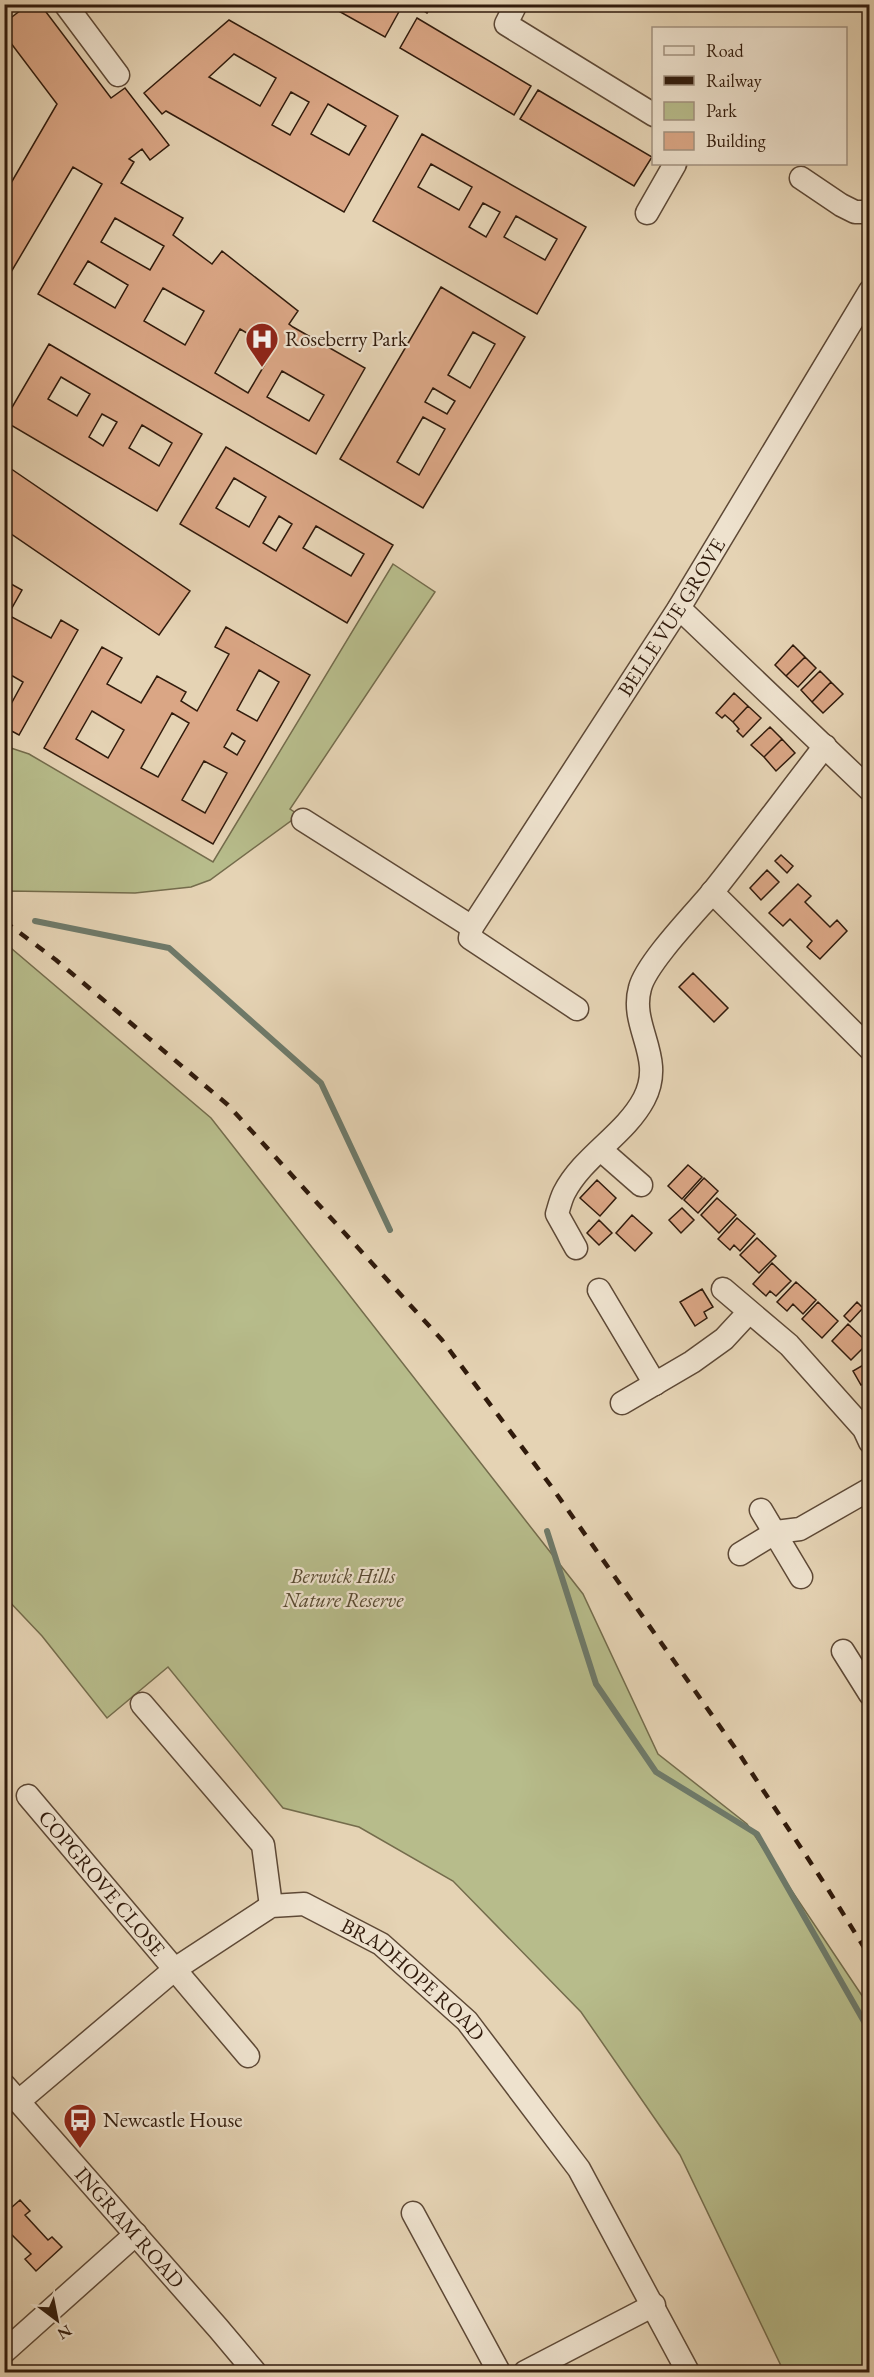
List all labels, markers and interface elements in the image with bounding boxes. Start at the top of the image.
legend [652,27,847,165]
text: Road [706,39,745,62]
text: Railway [706,69,762,92]
text: Park [706,99,737,122]
text: Building [706,129,766,152]
hospital icon: Roseberry Park [244,321,280,368]
place label: Roseberry Park [285,325,409,352]
street label: BELLE VUE GROVE [611,533,731,701]
park label: Berwick Hills Nature Reserve [282,1562,404,1613]
street label: COPGROVE CLOSE [33,1804,172,1961]
street label: BRADHOPE ROAD [337,1912,491,2046]
bus stop icon: Newcastle House [62,2102,98,2149]
place label: Newcastle House [103,2106,243,2133]
street label: INGRAM ROAD [69,2161,191,2294]
north arrow [27,2290,87,2350]
text: N [54,2320,76,2345]

